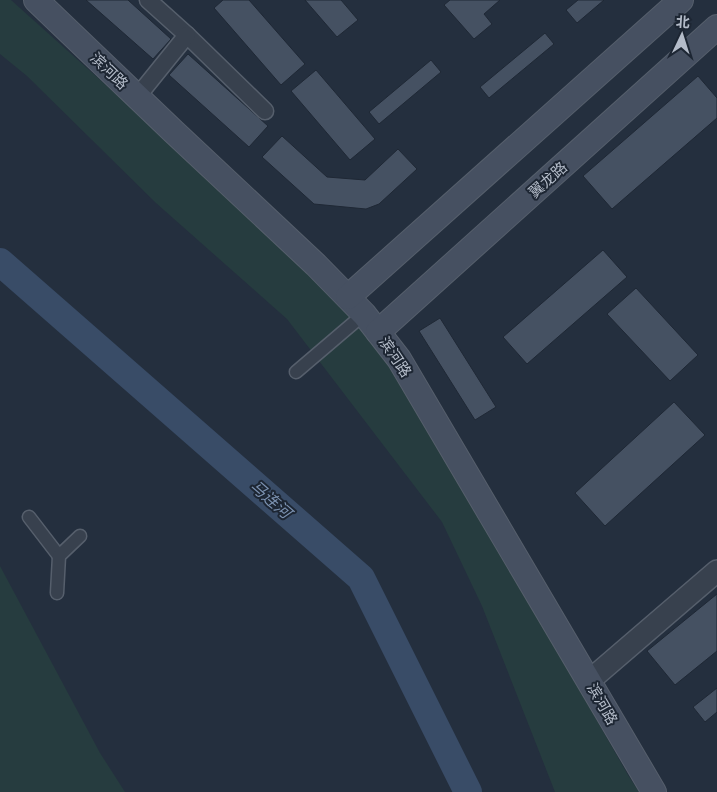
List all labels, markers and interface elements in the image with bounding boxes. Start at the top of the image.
north arrow [657,10,707,60]
text: 北 [675,14,690,31]
street label: 滨河路 [87,49,131,93]
street label: 翼龙路 [525,158,571,202]
street label: 滨河路 [375,333,415,381]
water label: 马连河 [246,476,297,524]
street label: 滨河路 [583,680,621,728]

